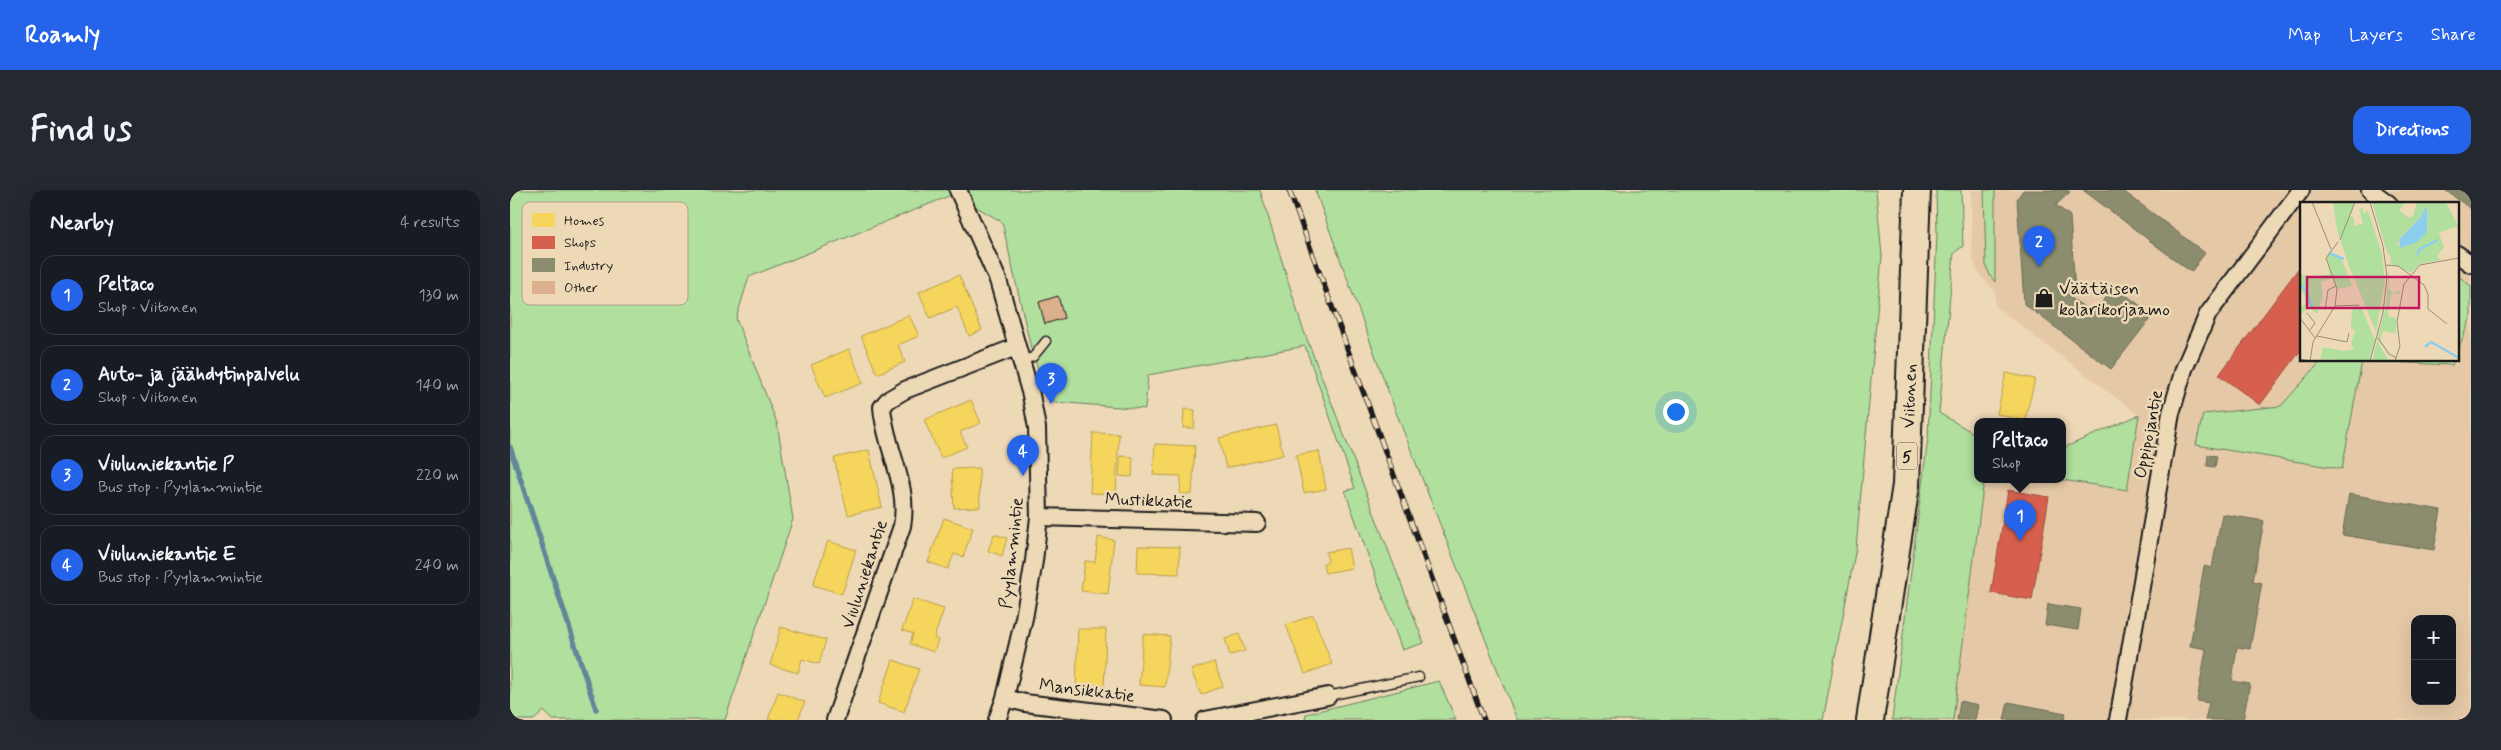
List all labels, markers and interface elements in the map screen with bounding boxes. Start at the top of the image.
text: Roamly [25,20,100,51]
text: Map [2288,23,2321,47]
text: Layers [2349,23,2403,47]
text: Share [2431,23,2476,47]
button: Directions [2353,106,2471,154]
text: Find us [30,107,132,153]
legend [522,202,688,305]
inset map [2300,202,2458,361]
text: Nearby [50,209,114,237]
text: 4 results [400,212,460,233]
text: Homes [564,212,605,230]
pin: 2 [2023,226,2055,267]
text: Shops [564,234,596,252]
text: Industry [564,257,613,275]
text: Peltaco [98,272,154,297]
place label: Väätäisen kolarikorjaamo [2059,277,2170,322]
text: Other [564,279,598,297]
text: 1 [63,285,71,306]
text: 130 m [418,285,459,306]
shop icon: Väätäisen kolarikorjaamo [2033,287,2055,309]
text: Shop · Viitonen [98,297,197,318]
text: Auto- ja jäähdytinpalvelu [98,362,300,387]
pin: 3 [1035,363,1067,404]
street label: Viitonen [1897,363,1923,429]
text: 2 [63,375,71,396]
text: 140 m [415,375,459,396]
text: Shop · Viitonen [98,387,197,408]
street label: Oppipojantie [2129,388,2169,481]
your location [1663,399,1689,425]
popup [1974,418,2066,483]
text: Peltaco [1992,428,2048,453]
pin: 4 [1007,435,1039,476]
road number: 5 [1897,442,1917,470]
text: Viuluniekantie P [98,452,234,477]
text: Shop [1992,453,2021,474]
text: 3 [63,465,71,486]
text: 220 m [416,465,459,486]
text: Bus stop · Pyylammintie [98,477,263,498]
street label: Mustikkatie [1104,487,1194,515]
street label: Pyylammintie [994,496,1030,610]
pin: 1 [2004,500,2036,541]
street label: Viuluniekantie [836,517,894,632]
text: Viuluniekantie E [98,542,236,567]
text: 4 [62,555,72,576]
text: 240 m [415,555,459,576]
text: Bus stop · Pyylammintie [98,567,263,588]
map controls [2411,615,2456,705]
button: + [2411,615,2456,660]
button: − [2411,660,2456,705]
street label: Mansikkatie [1038,673,1136,709]

